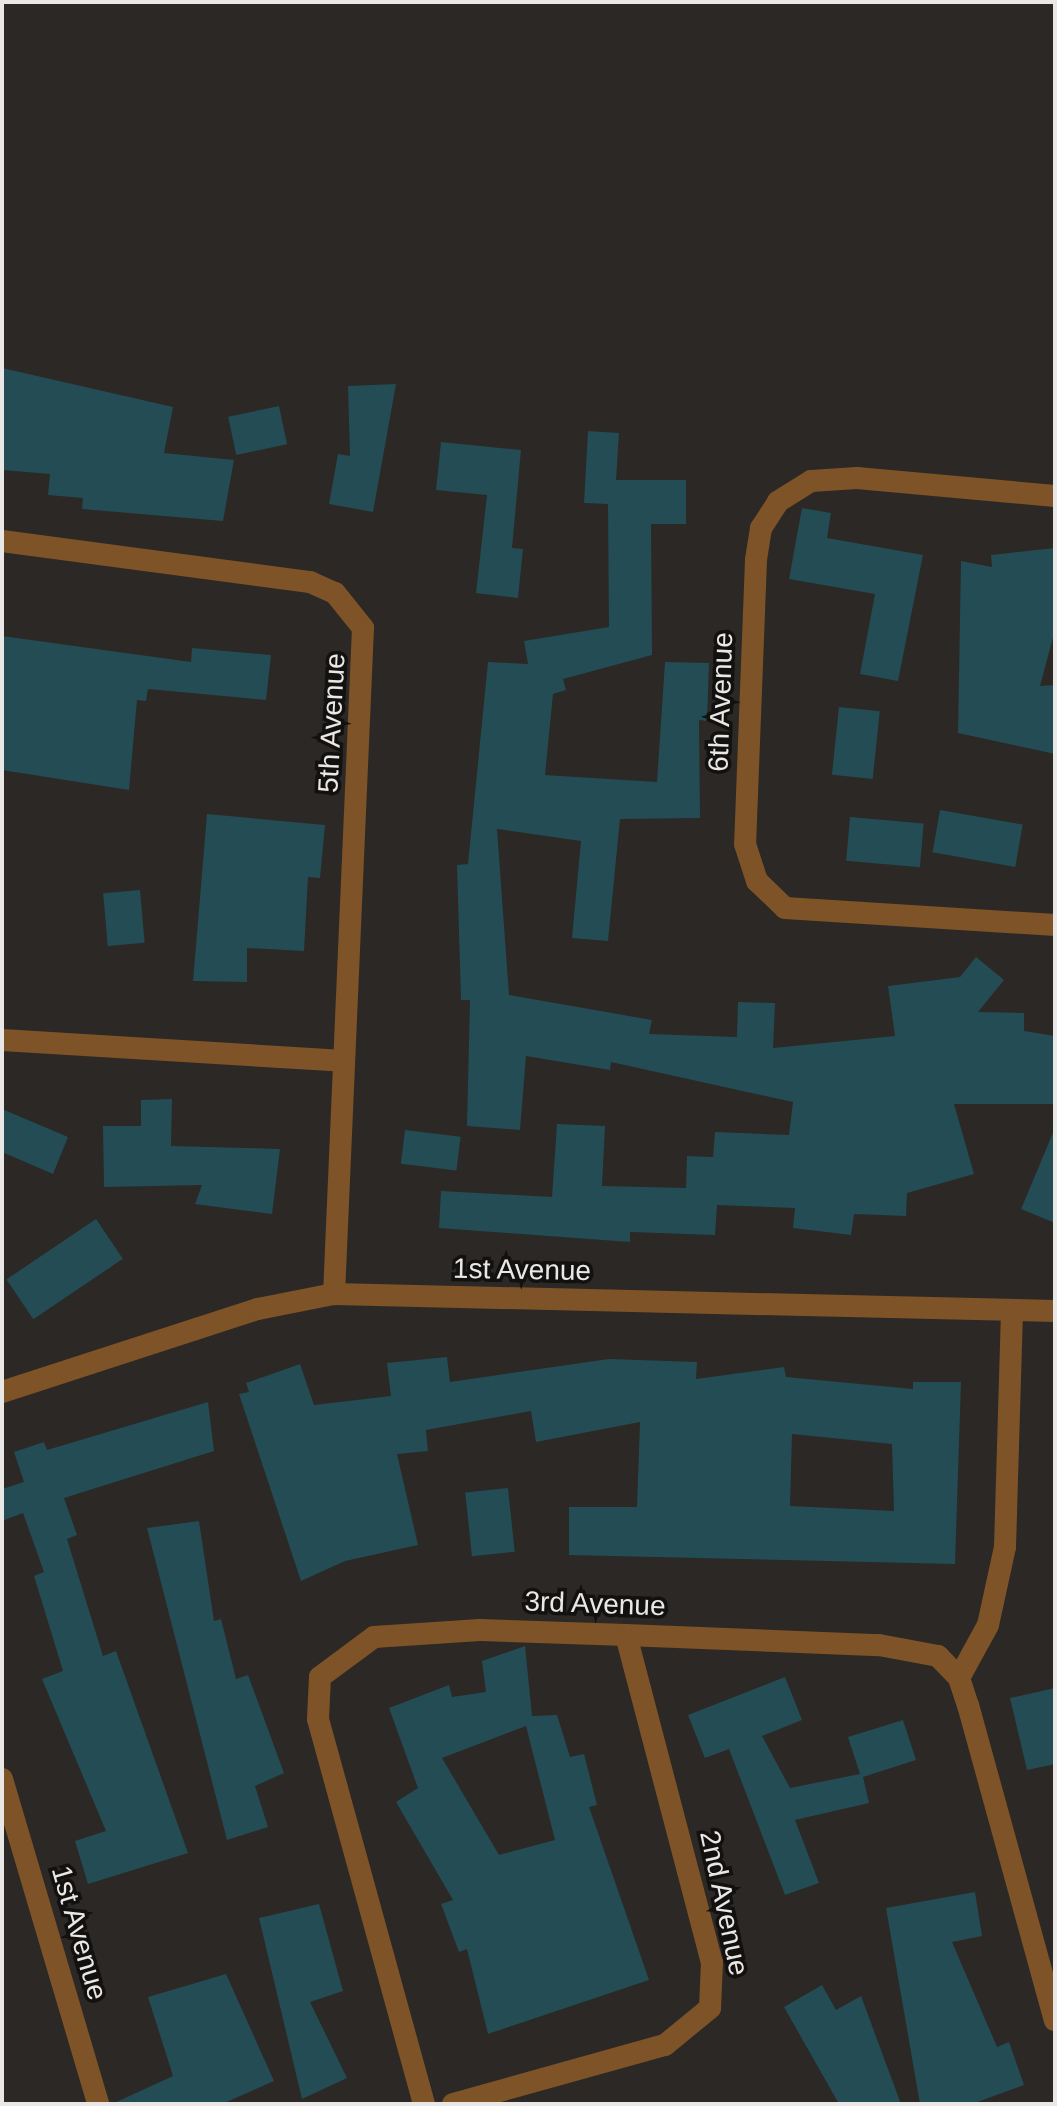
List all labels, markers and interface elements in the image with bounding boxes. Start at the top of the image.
street label: 6th Avenue [702,631,740,773]
street label: 5th Avenue [312,652,352,794]
street label: 1st Avenue [452,1252,592,1288]
street label: 3rd Avenue [523,1585,667,1623]
street label: 2nd Avenue [692,1827,756,1979]
street label: 1st Avenue [44,1861,114,2005]

